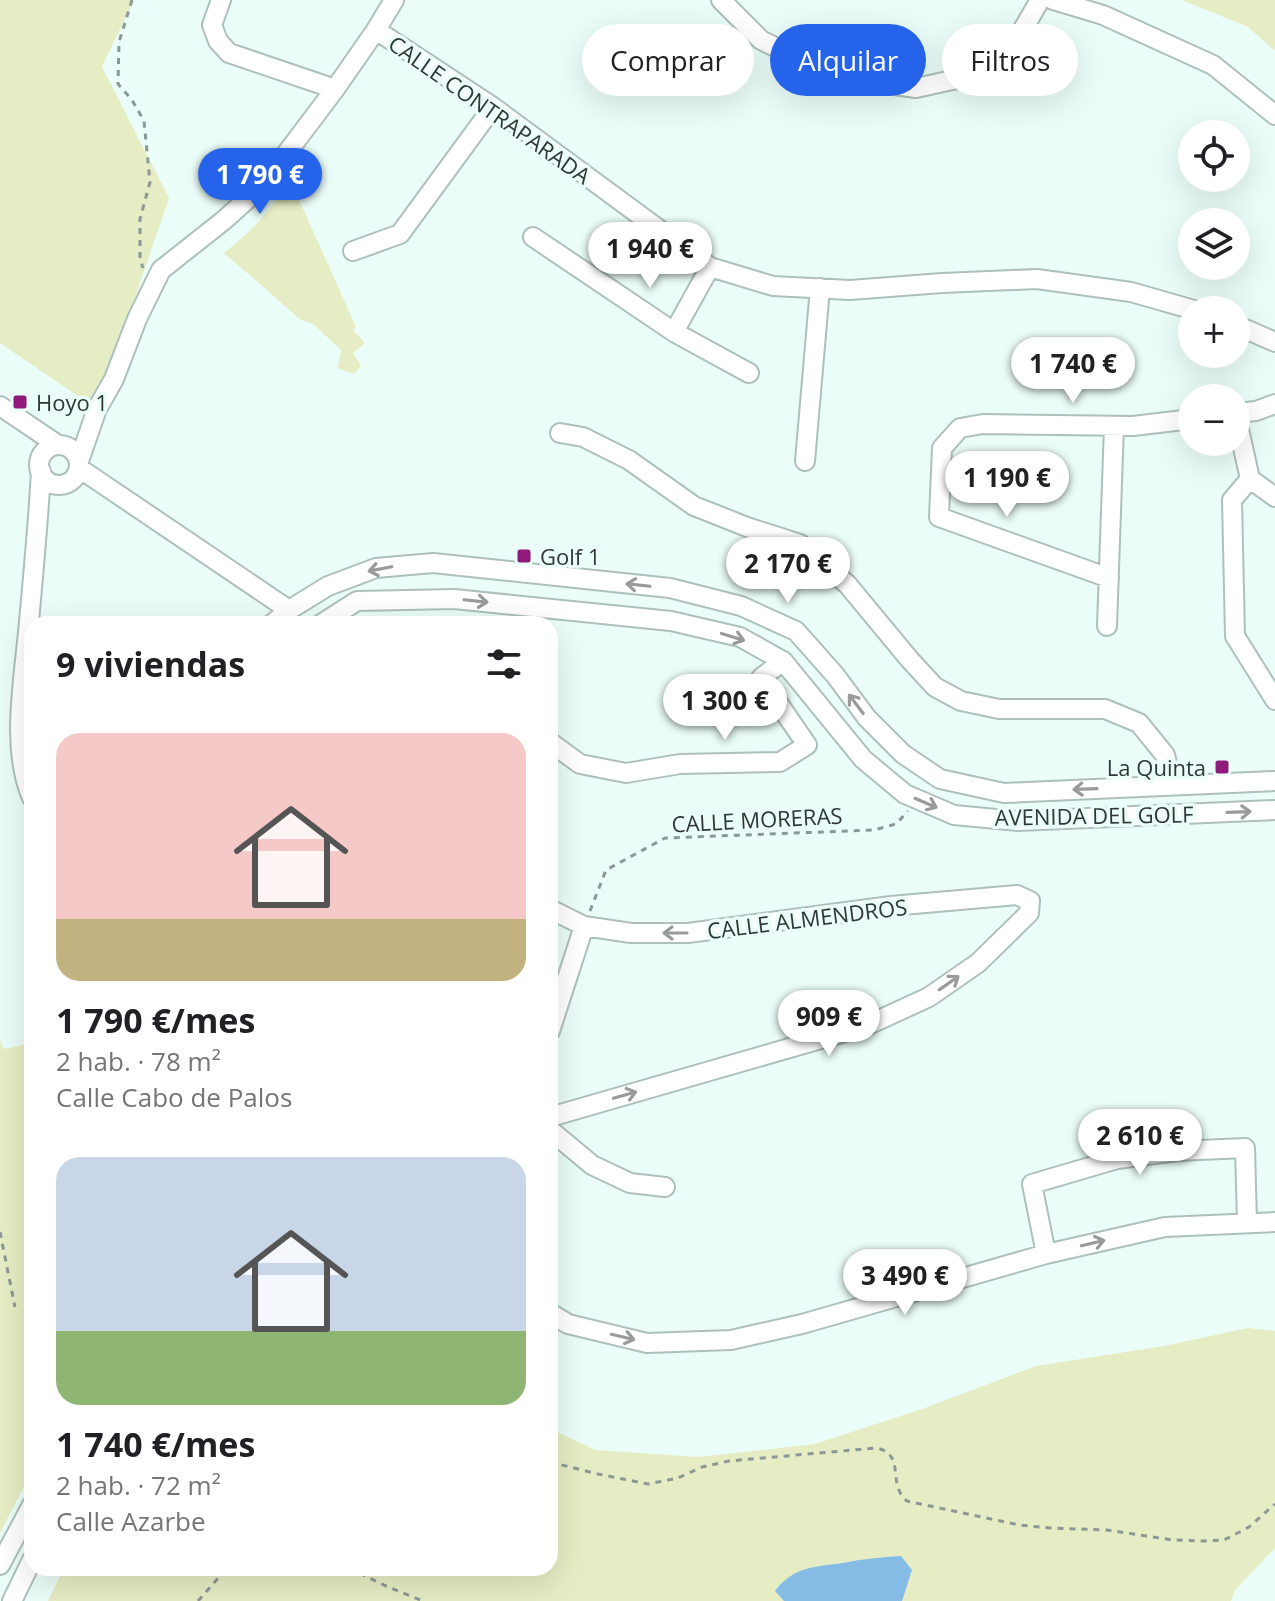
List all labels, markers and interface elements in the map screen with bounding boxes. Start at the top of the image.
chip: Comprar [582,24,754,96]
chip: Alquilar [770,24,926,96]
chip: Filtros [942,24,1078,96]
street label: CALLE CONTRAPARADA [383,28,597,190]
map controls [1178,120,1250,456]
button: locate [1178,120,1250,192]
pin: 1 790 € [186,148,334,216]
text: 1 790 € [216,156,304,192]
button: layers [1178,208,1250,280]
pin: 1 940 € [576,222,724,290]
text: 1 940 € [606,230,694,266]
button: + [1178,296,1250,368]
pin: 1 740 € [999,337,1147,405]
text: 1 740 € [1029,345,1117,381]
button: − [1178,384,1250,456]
place label: Hoyo 1 [36,387,108,417]
marker: Hoyo 1 [11,393,29,411]
pin: 1 190 € [933,451,1081,519]
text: 1 190 € [963,459,1051,495]
pin: 2 170 € [714,537,862,605]
place label: Golf 1 [540,541,600,571]
text: 2 170 € [744,545,832,581]
marker: Golf 1 [515,547,533,565]
one-way arrow [368,562,393,577]
one-way arrow [625,577,652,592]
one-way arrow [462,594,489,609]
one-way arrow [720,630,745,645]
text: 9 viviendas [56,641,245,687]
icon: filters [482,642,526,686]
pin: 1 300 € [651,674,799,742]
text: 1 300 € [681,682,769,718]
one-way arrow [848,694,865,715]
place label: La Quinta [1107,752,1206,782]
marker: La Quinta [1213,758,1231,776]
one-way arrow [1072,782,1099,797]
icon: home [219,785,363,929]
one-way arrow [913,797,938,812]
street label: AVENIDA DEL GOLF [994,798,1194,832]
street label: CALLE MORERAS [671,800,843,838]
one-way arrow [1225,804,1252,819]
street label: CALLE ALMENDROS [705,891,909,945]
one-way arrow [662,925,689,941]
one-way arrow [937,975,959,991]
pin: 909 € [773,990,885,1058]
text: 1 790 €/mes [56,997,255,1043]
text: 909 € [796,998,862,1034]
text: 2 hab. · 78 m² [56,1043,221,1079]
text: Calle Cabo de Palos [56,1079,292,1115]
one-way arrow [612,1087,637,1101]
pin: 2 610 € [1066,1109,1214,1177]
text: 2 610 € [1096,1117,1184,1153]
icon: home [219,1209,363,1353]
one-way arrow [1080,1235,1106,1250]
pin: 3 490 € [831,1249,979,1317]
text: 3 490 € [861,1257,949,1293]
one-way arrow [610,1330,635,1345]
text: 1 740 €/mes [56,1421,255,1467]
text: 2 hab. · 72 m² [56,1467,221,1503]
text: Calle Azarbe [56,1503,206,1539]

